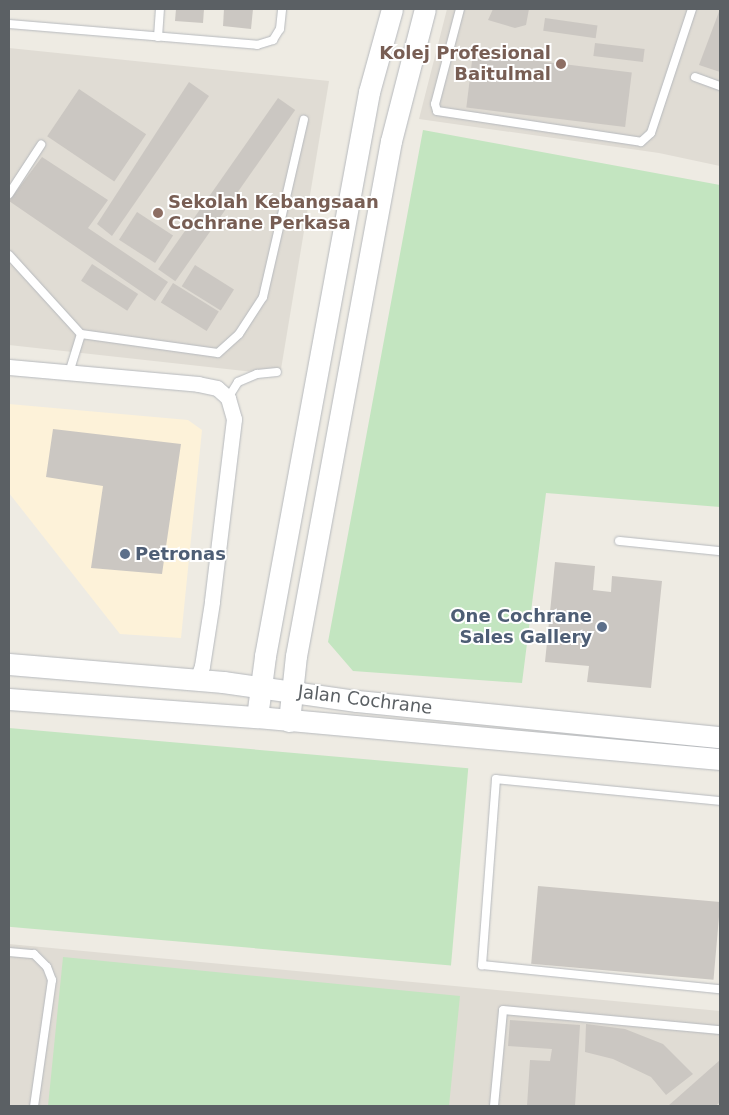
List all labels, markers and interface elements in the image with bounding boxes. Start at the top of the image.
place label: Kolej Profesional Baitulmal [379,43,551,86]
marker: Kolej Profesional Baitulmal [555,58,567,70]
place label: Sekolah Kebangsaan Cochrane Perkasa [168,192,379,234]
marker: Sekolah Kebangsaan Cochrane Perkasa [152,207,164,219]
place label: Petronas [135,543,226,565]
marker: Petronas [119,548,131,560]
place label: One Cochrane Sales Gallery [450,606,592,649]
marker: One Cochrane Sales Gallery [596,621,608,633]
street label: Jalan Cochrane [297,681,433,719]

